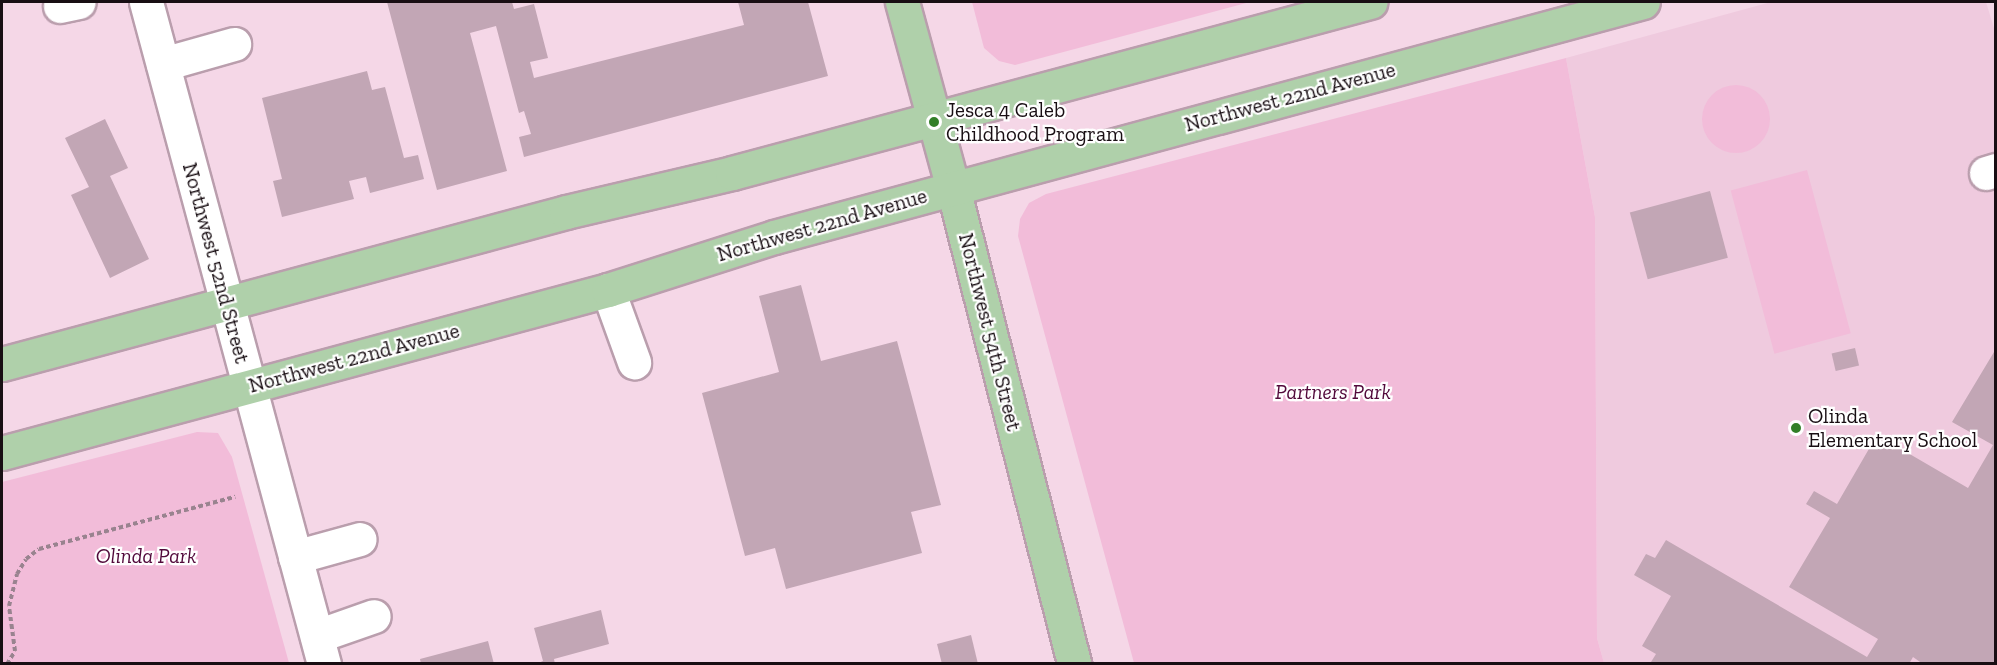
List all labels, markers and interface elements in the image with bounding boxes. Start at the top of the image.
street label: Northwest 22nd Avenue [1182,57,1398,137]
place label: Jesca 4 Caleb Childhood Program [946,97,1124,147]
marker: Jesca 4 Caleb Childhood Program [927,115,941,129]
street label: Northwest 52nd Street [177,160,255,366]
street label: Northwest 22nd Avenue [714,183,930,267]
street label: Northwest 54th Street [953,230,1027,434]
street label: Northwest 22nd Avenue [246,318,462,398]
park label: Partners Park [1275,379,1391,405]
place label: Olinda Elementary School [1808,403,1978,453]
marker: Olinda Elementary School [1789,421,1803,435]
park label: Olinda Park [96,543,196,569]

